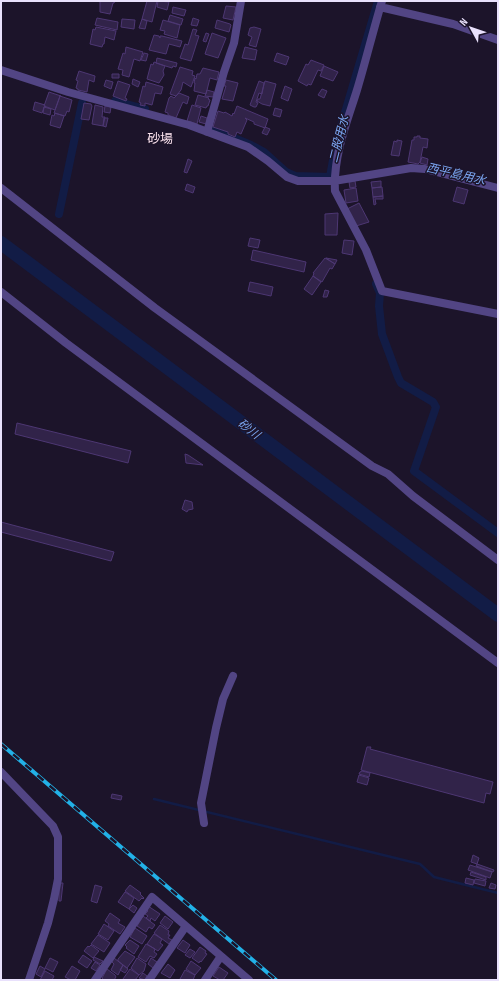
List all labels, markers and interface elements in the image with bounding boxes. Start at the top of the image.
north arrow [451,8,491,48]
text: N [457,15,471,28]
water label: 二股用水 [326,112,353,164]
district label: 砂場 [147,131,173,147]
water label: 西平島用水 [425,160,489,189]
water label: 砂川 [235,416,264,444]

